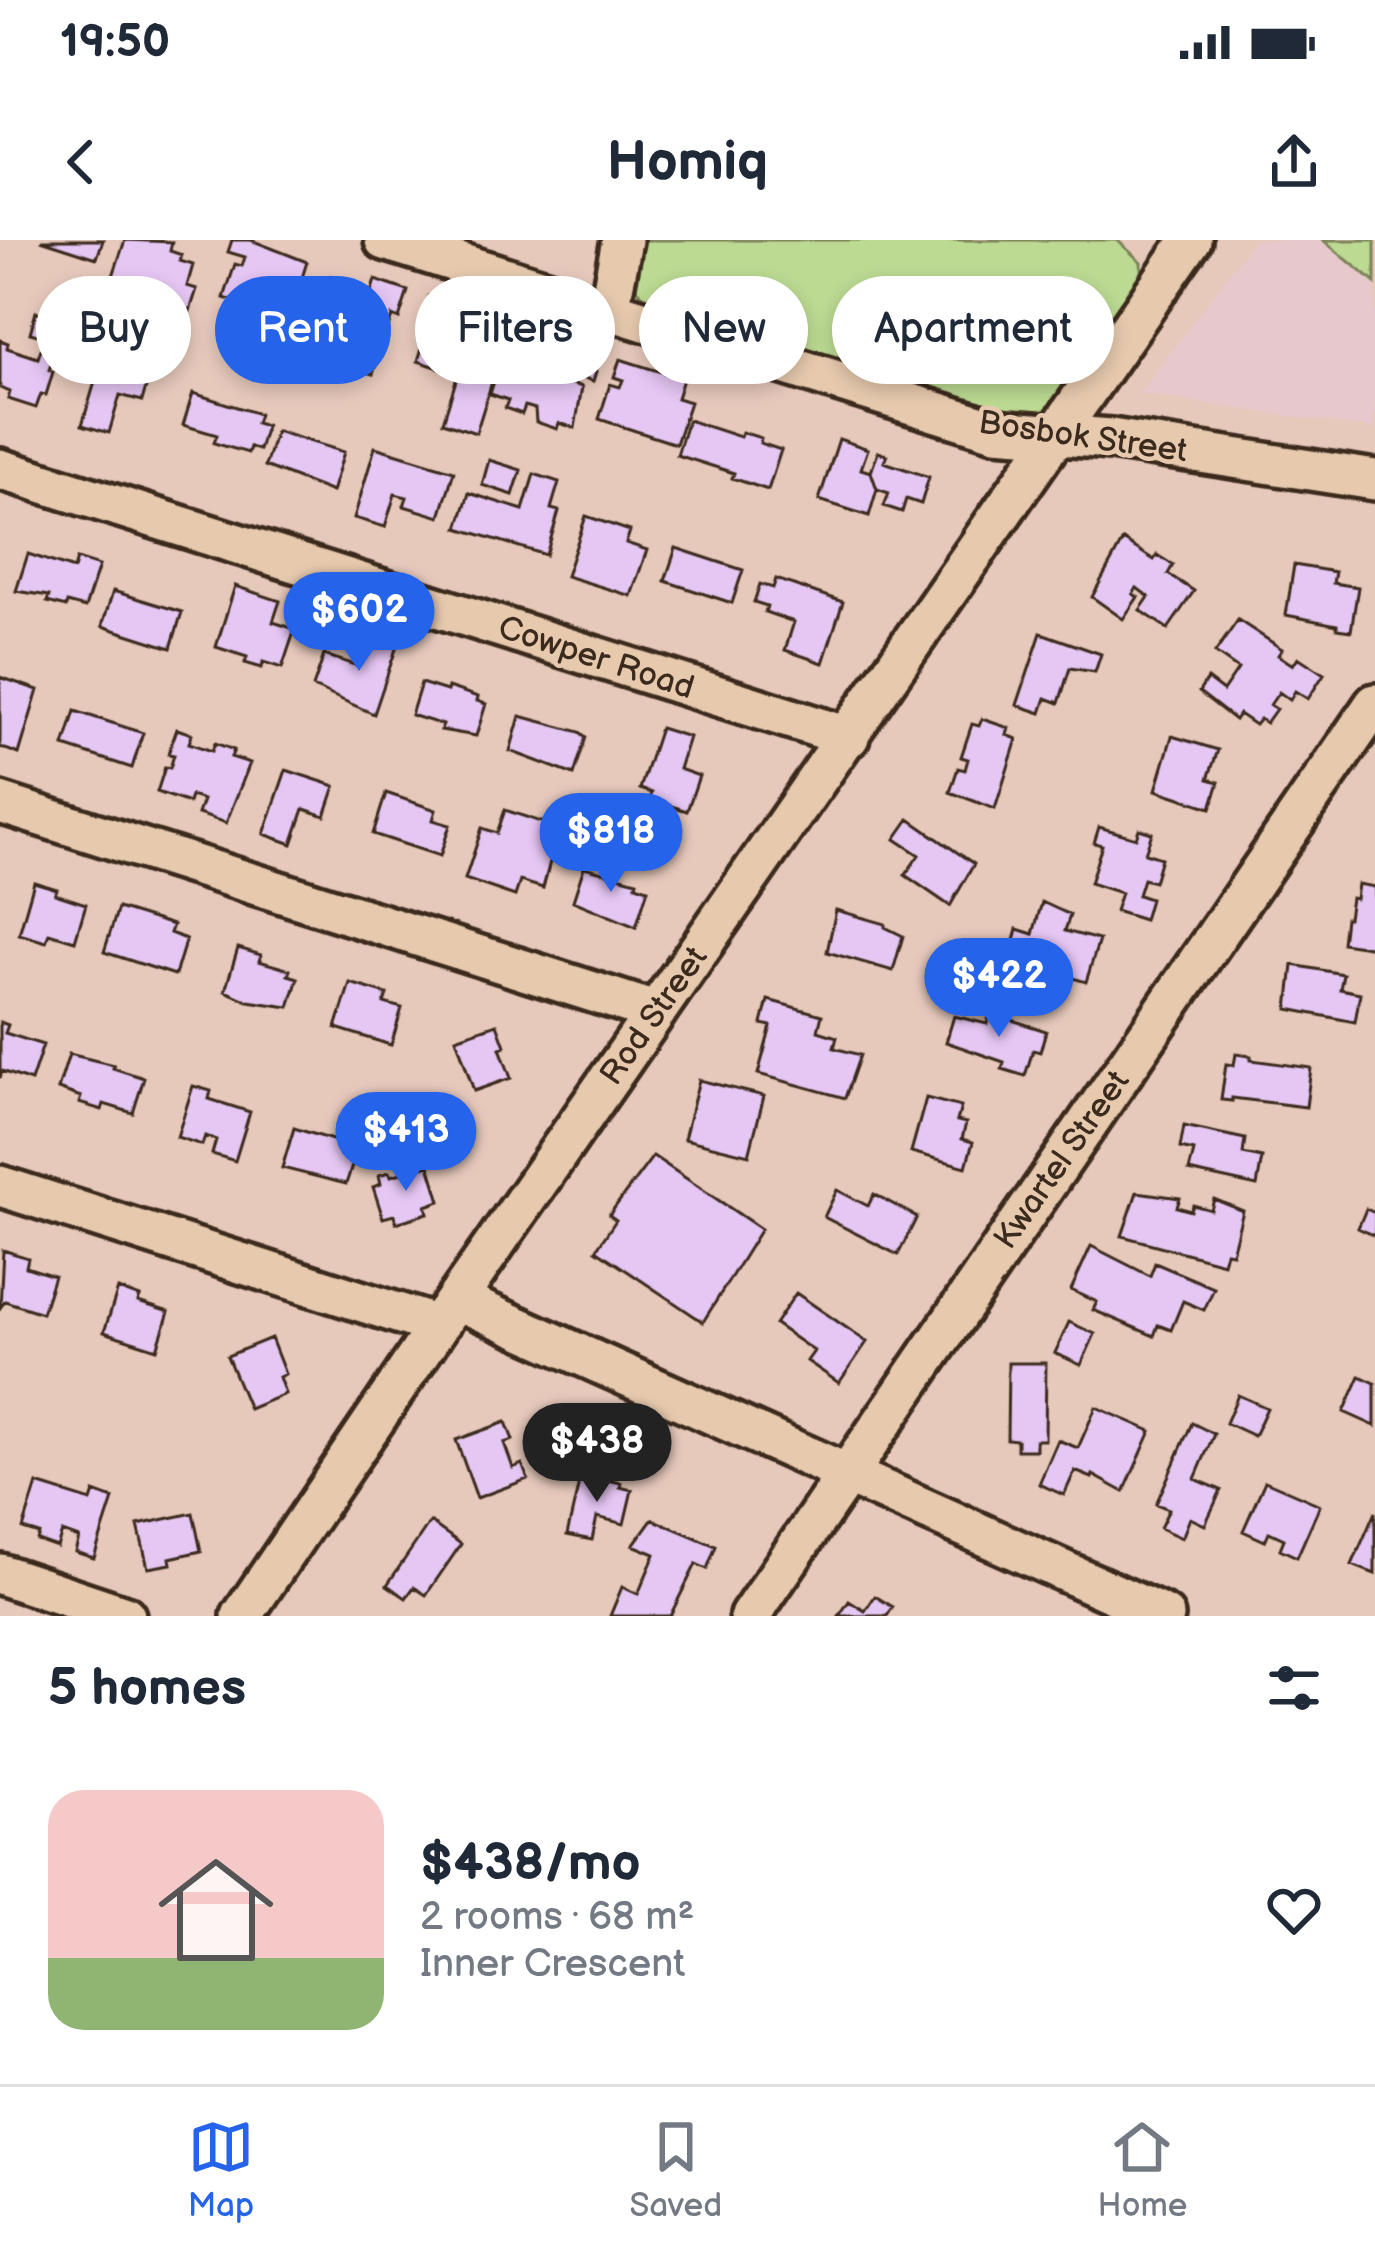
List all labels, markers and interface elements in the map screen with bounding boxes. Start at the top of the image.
text: 19:50 [60,15,170,70]
icon: back [48,129,114,195]
icon: share [1261,129,1327,195]
text: Homiq [607,130,768,195]
chip: Buy [36,276,191,384]
chip: Rent [215,276,391,384]
chip: Filters [415,276,615,384]
chip: New [639,276,808,384]
chip: Apartment [832,276,1114,384]
street label: Bosbok Street [976,403,1190,471]
pin: $602 [288,572,430,674]
text: $602 [311,587,408,634]
street label: Cowper Road [493,608,699,708]
pin: $818 [540,793,682,895]
text: $818 [567,808,656,855]
pin: $422 [928,938,1070,1040]
street label: Rod Street [592,939,716,1093]
text: $422 [951,953,1047,1000]
street label: Kwartel Street [986,1063,1138,1257]
pin: $413 [335,1092,477,1194]
text: $413 [362,1107,450,1154]
pin: $438 [526,1403,668,1505]
text: $438 [550,1418,644,1465]
icon: filters [1261,1655,1327,1721]
text: 5 homes [48,1658,246,1719]
text: $438/mo [420,1833,641,1894]
icon: home [144,1838,288,1982]
icon: heart [1261,1877,1327,1943]
text: 2 rooms · 68 m² [420,1894,694,1941]
text: Inner Crescent [420,1941,685,1988]
tab: Map [188,2114,254,2226]
tab: Saved [629,2114,722,2226]
tab: Home [1098,2114,1187,2226]

